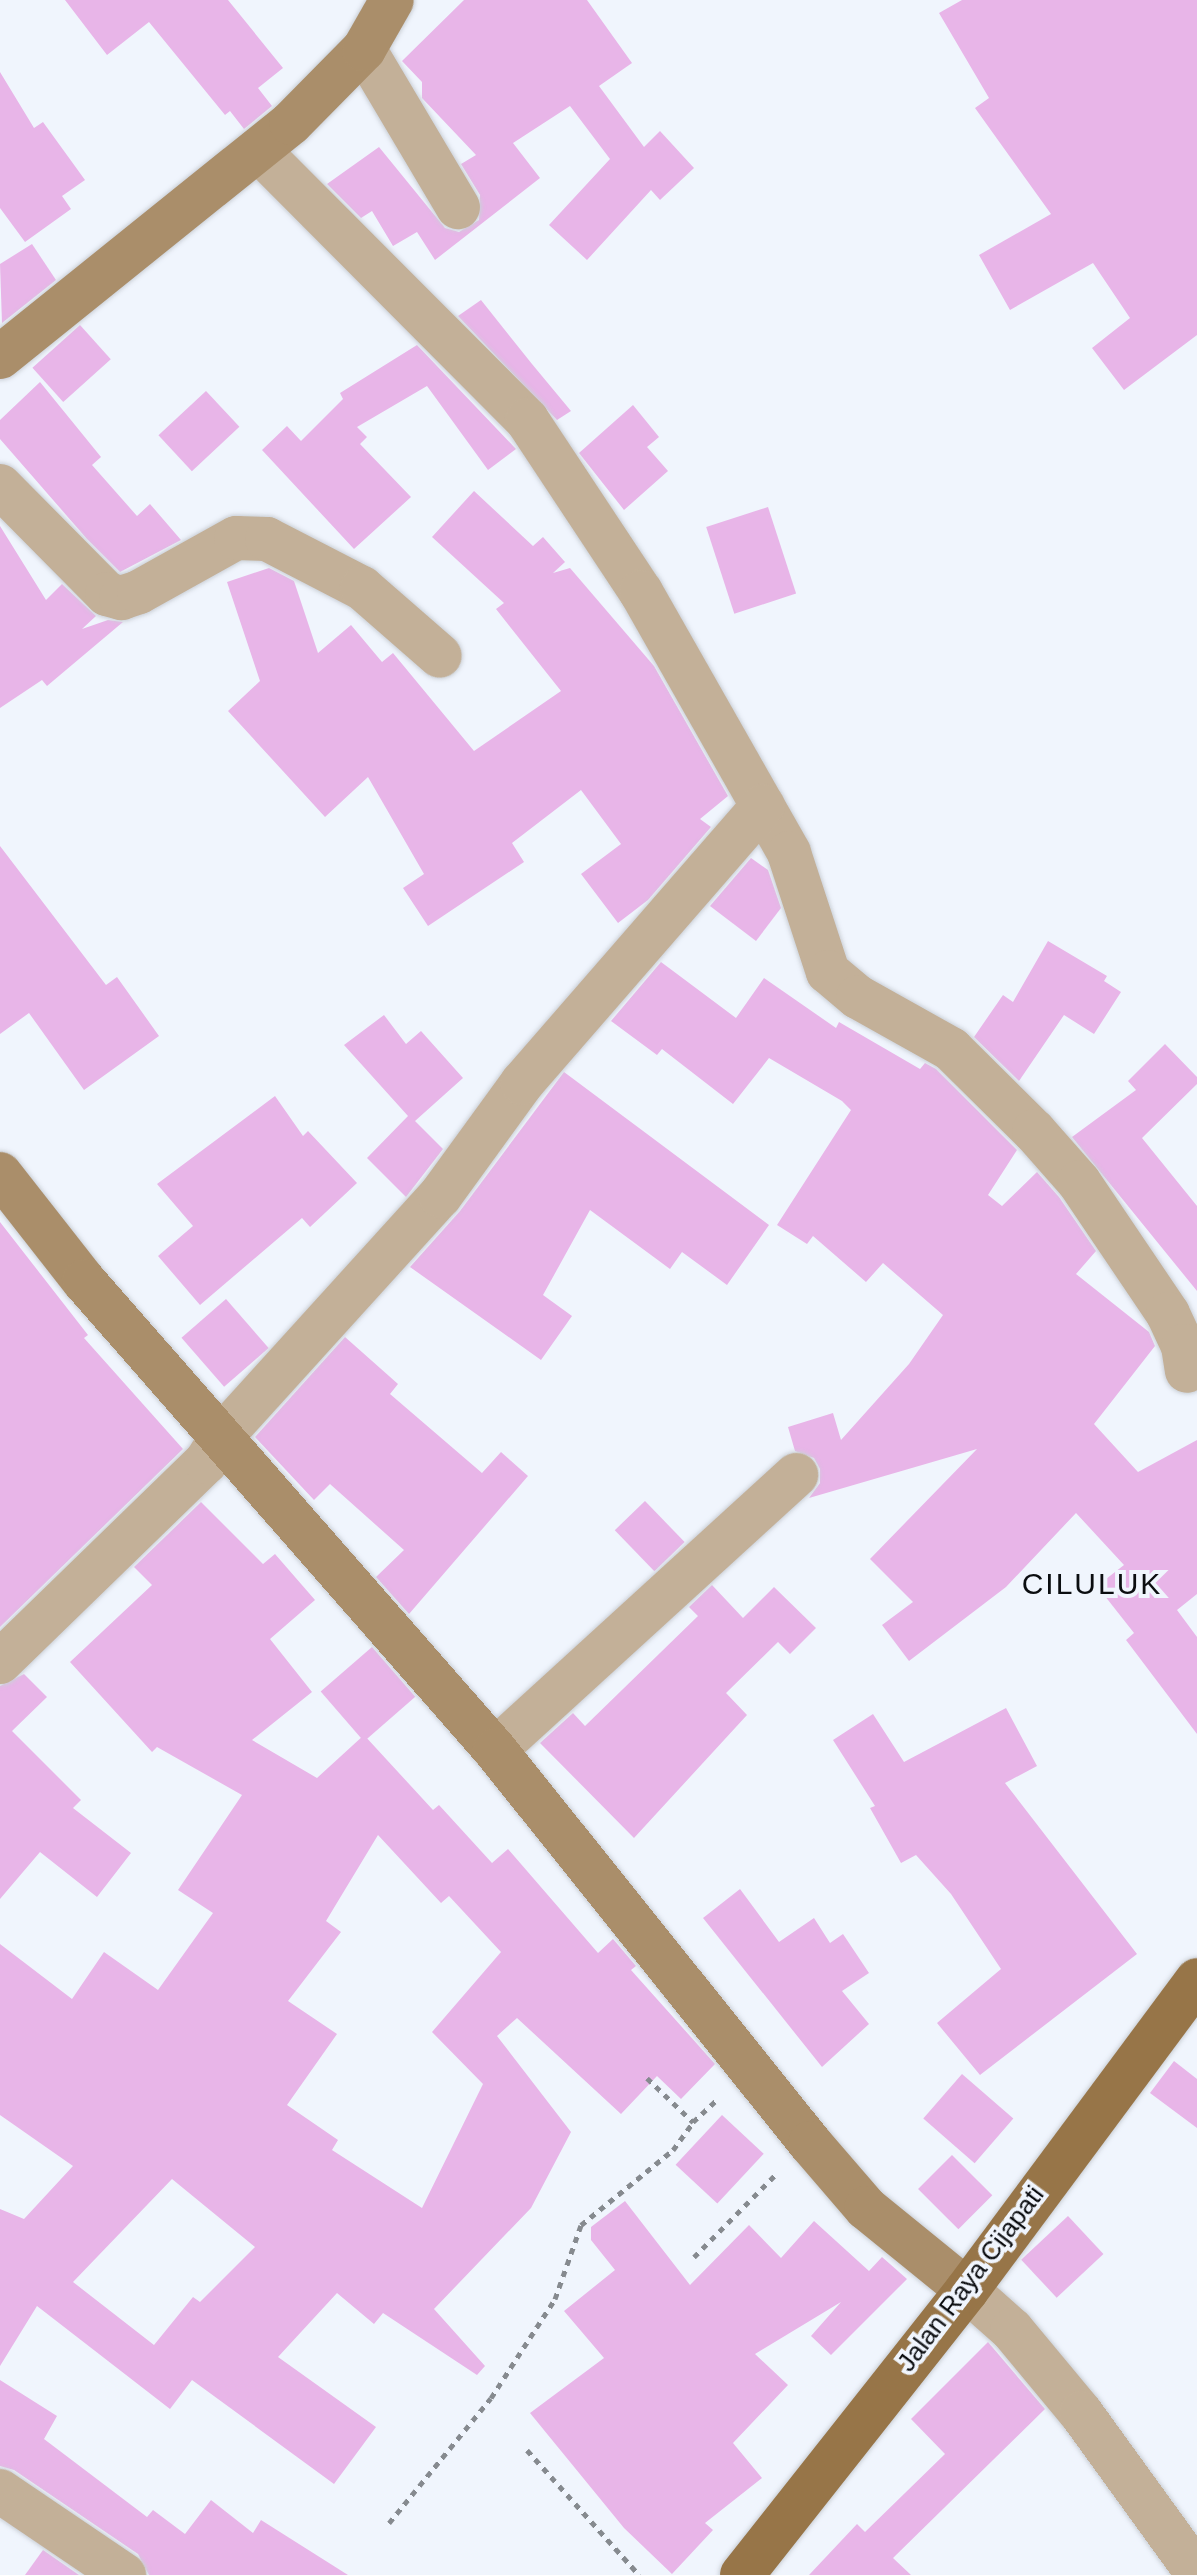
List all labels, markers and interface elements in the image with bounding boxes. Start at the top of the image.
district label: CILULUK [1022,1566,1162,1602]
street label: Jalan Raya Cijapati [891,2180,1051,2378]

